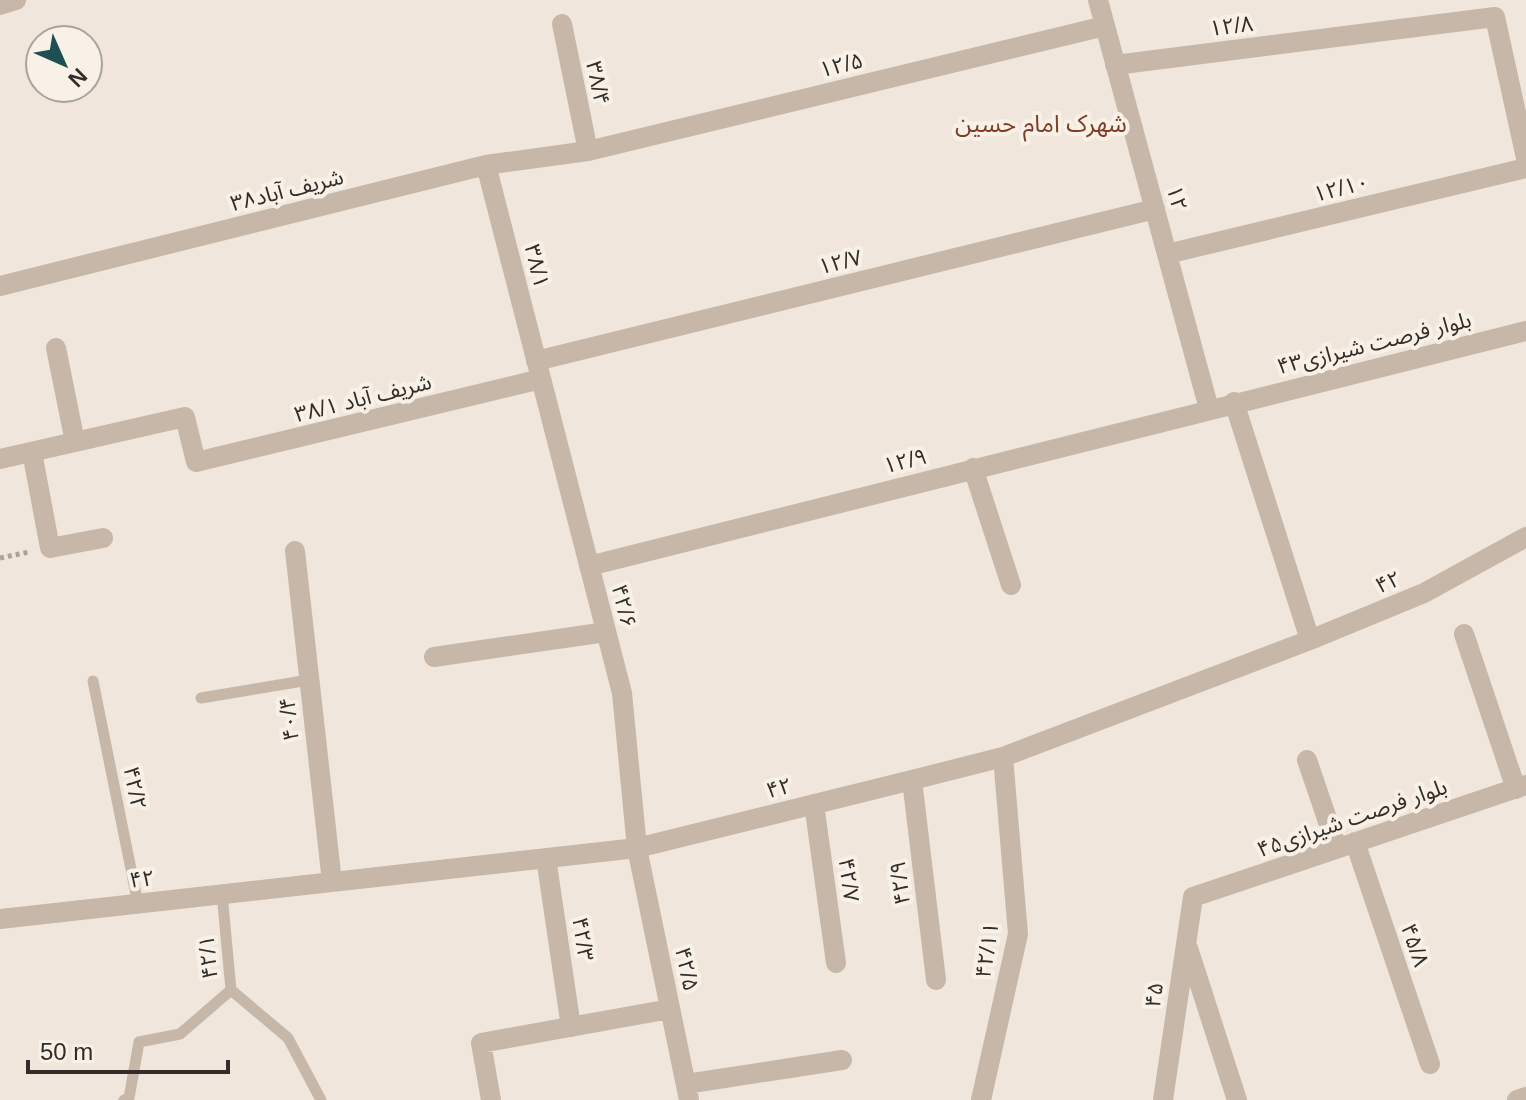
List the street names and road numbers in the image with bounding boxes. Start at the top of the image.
street label: ۱۲/۸ [1208,11,1255,41]
street label: ۱۲/۵ [817,48,865,82]
street label: ۳۸/۴ [581,59,615,107]
street label: شریف آباد۳۸ [228,164,346,216]
street label: ۱۲/۱۰ [1311,169,1371,207]
street label: ۱۲ [1162,183,1192,213]
street label: ۳۸/۱ [520,242,554,290]
street label: ۱۲/۷ [816,244,865,279]
street label: بلوار فرصت شیرازی۴۳ [1274,307,1474,380]
street label: ۳۸/۱ شریف آباد [292,369,434,427]
street label: ۱۲/۹ [881,444,929,478]
street label: ۴۲ [1372,566,1404,598]
street label: ۴۲/۶ [607,582,641,630]
street label: ۴۰/۴ [274,696,304,742]
street label: ۴۲/۲ [119,764,151,812]
street label: ۴۲ [764,773,794,803]
street label: بلوار فرصت شیرازی۴۵ [1254,774,1451,863]
street label: ۴۲/۷ [834,857,864,904]
street label: ۴۲/۹ [885,860,915,906]
street label: ۴۲ [128,865,156,893]
street label: ۴۲/۳ [567,915,599,963]
street label: ۴۲/۱۱ [970,920,1004,980]
street label: ۴۵/۸ [1396,920,1434,970]
street label: ۴۲/۱ [194,934,222,980]
street label: ۴۲/۵ [670,945,704,993]
street label: ۴۵ [1140,981,1168,1009]

